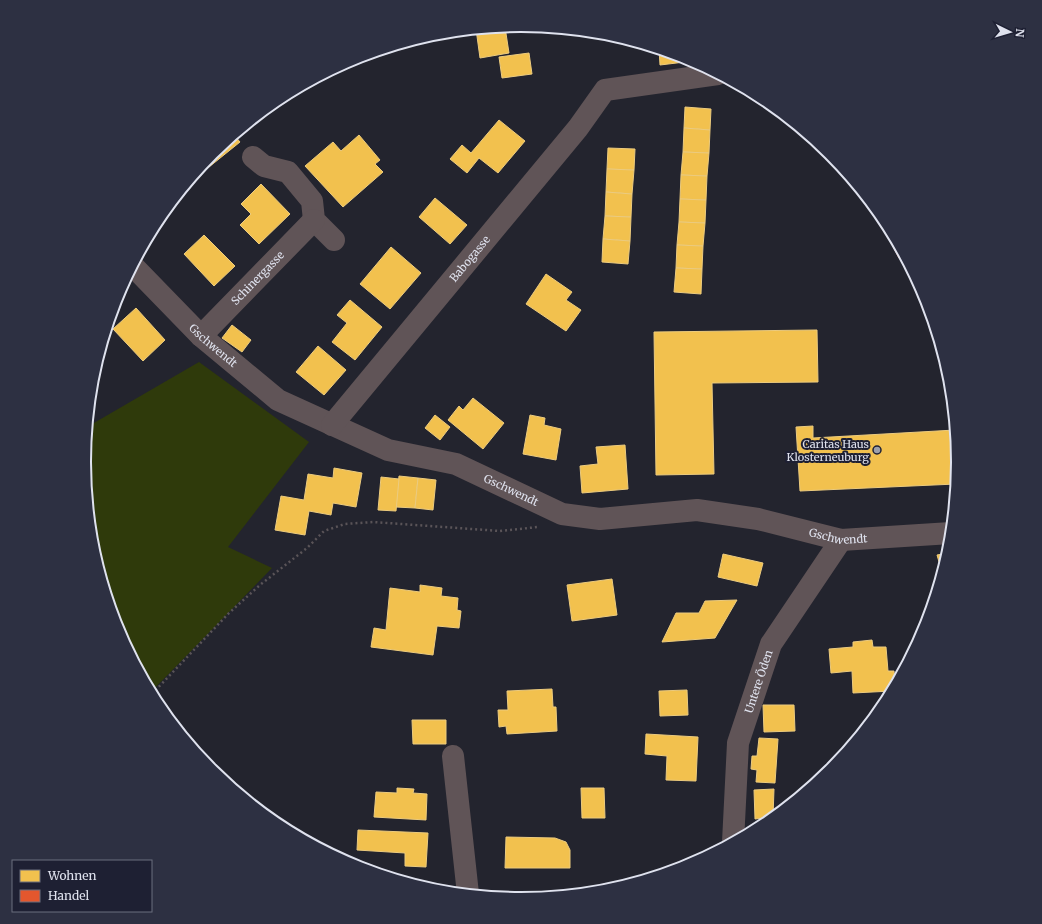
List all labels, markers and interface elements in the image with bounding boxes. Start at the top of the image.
north arrow [990,12,1030,52]
text: N [1013,28,1027,38]
street label: Babogasse [447,232,493,285]
street label: Schinergasse [228,248,287,308]
street label: Gschwendt [186,321,241,371]
place label: Caritas Haus Klosterneuburg [786,437,869,464]
marker: Caritas Haus Klosterneuburg [872,445,882,455]
street label: Gschwendt [481,471,542,509]
street label: Gschwendt [808,525,868,548]
street label: Untere Öden [741,647,776,715]
legend [12,860,152,912]
text: Wohnen [47,868,96,883]
text: Handel [48,888,90,903]

